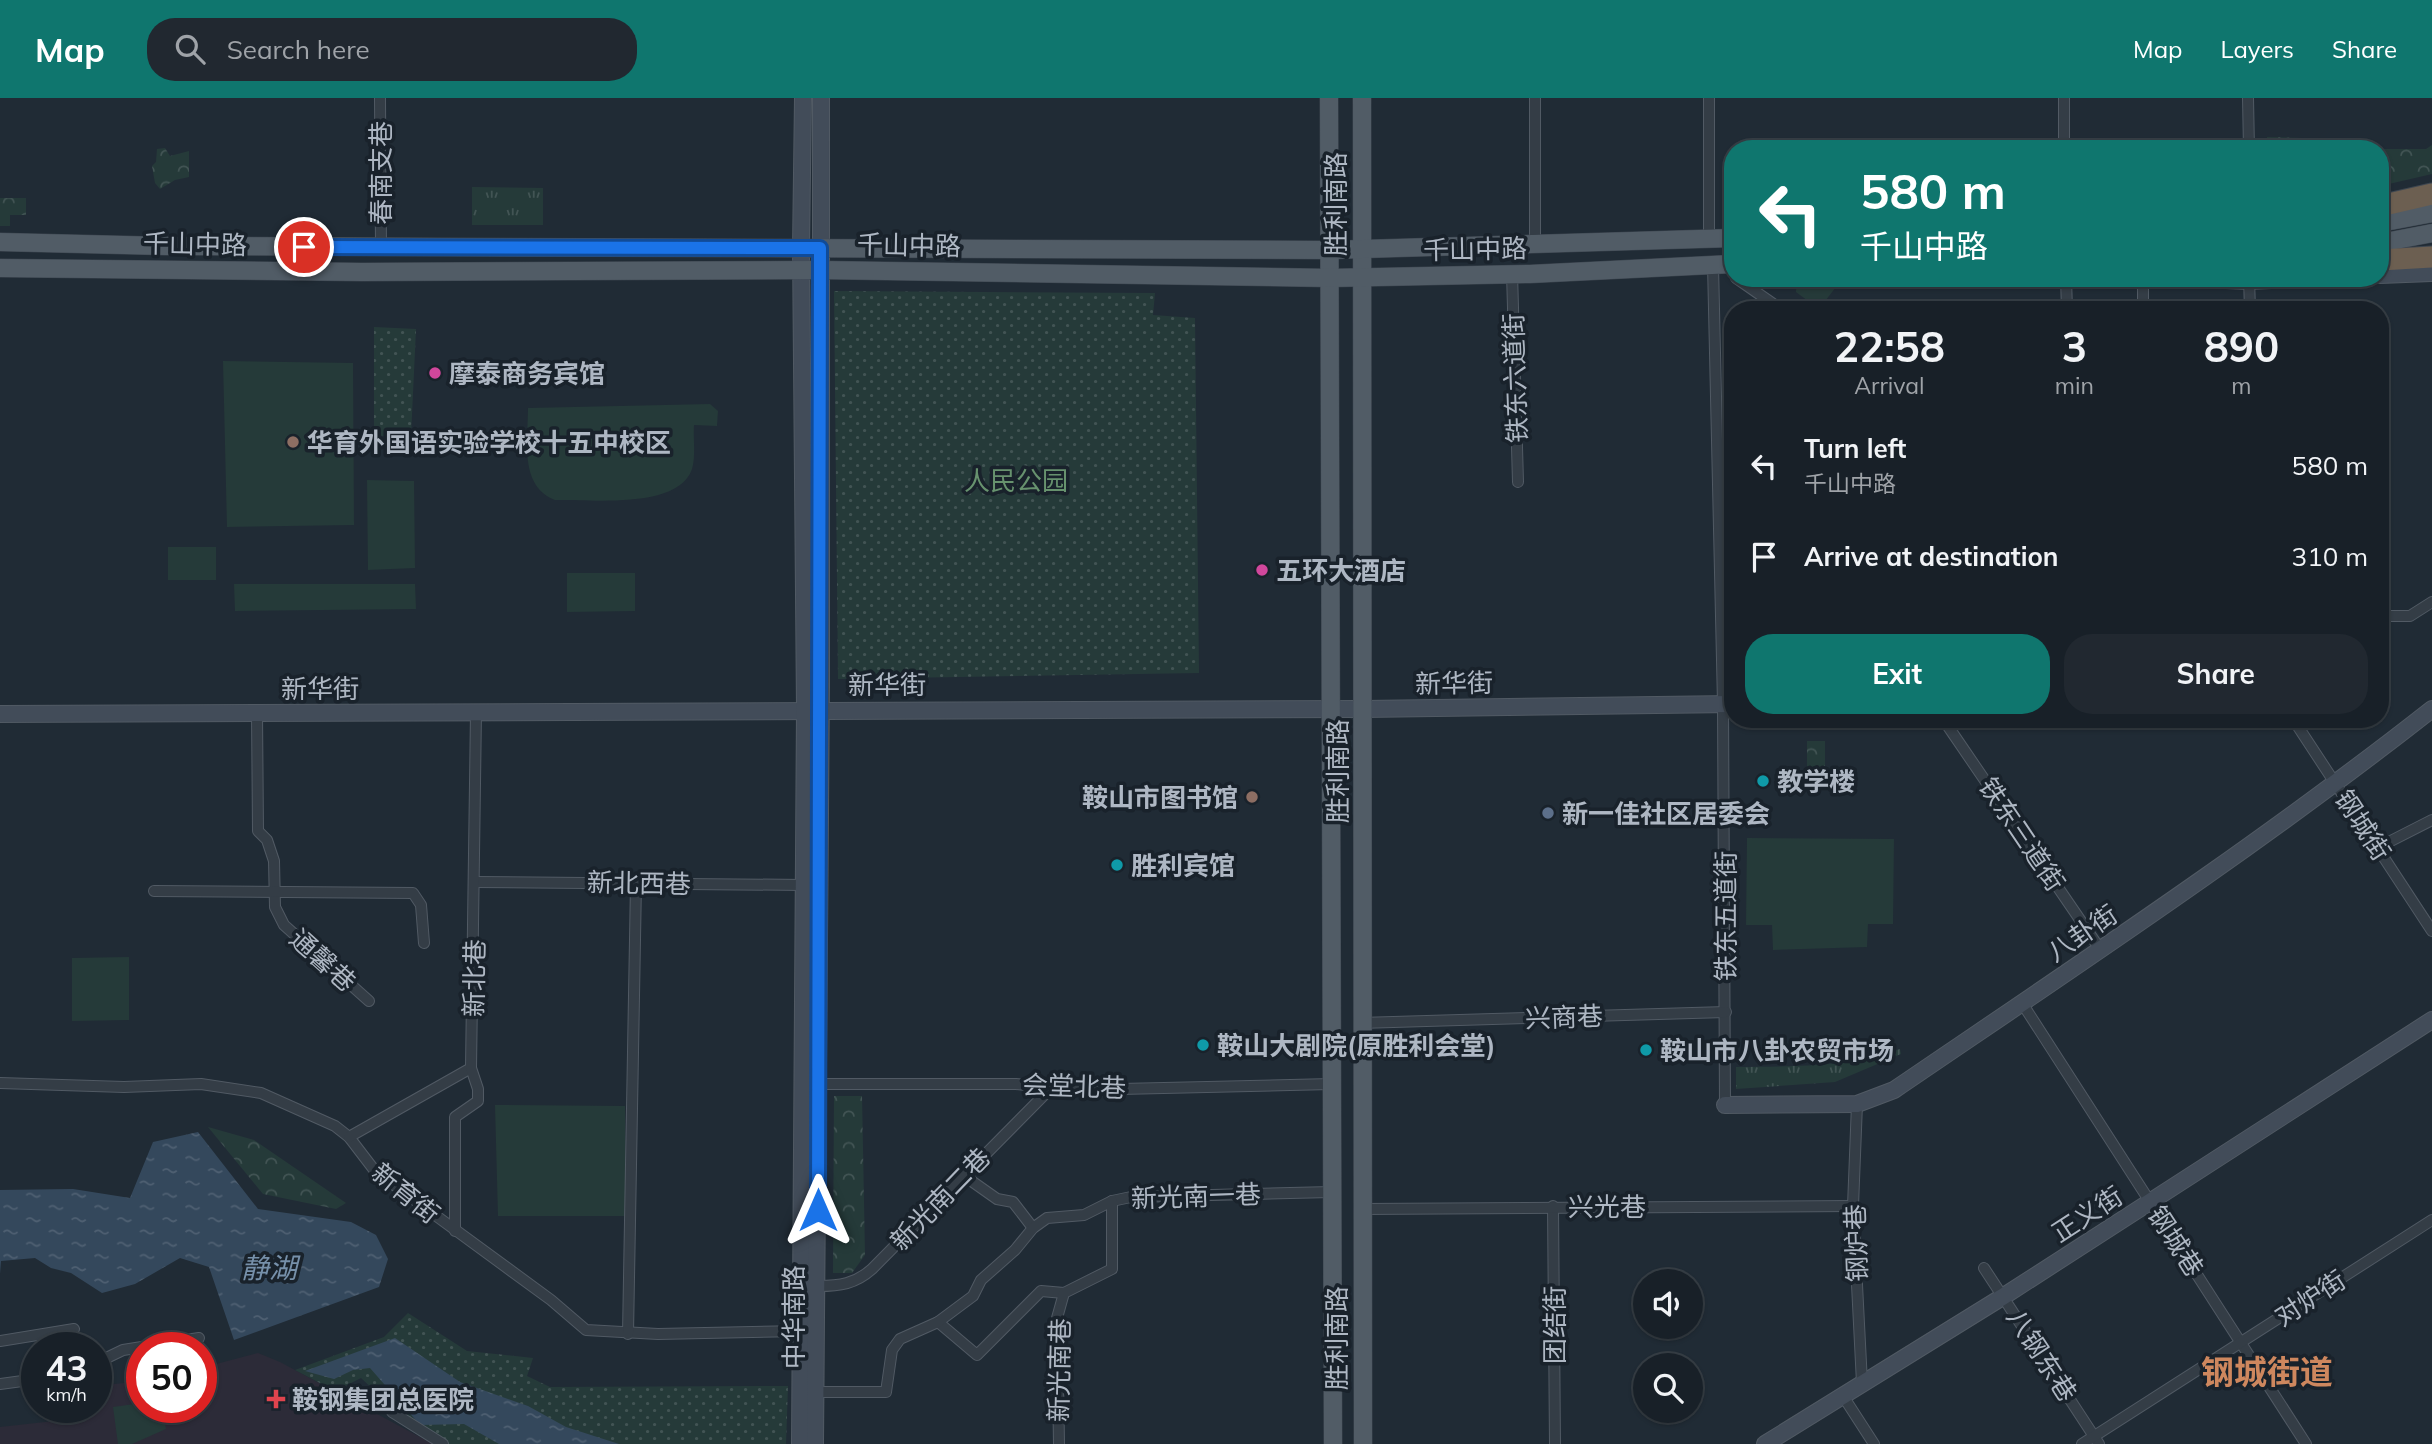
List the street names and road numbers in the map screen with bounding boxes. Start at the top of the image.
street label: 春南支巷 [364,121,397,225]
street label: 胜利南路 [1319,152,1352,256]
street label: 千山中路 [143,227,247,261]
street label: 千山中路 [857,228,961,262]
street label: 千山中路 [1423,232,1527,266]
street label: 铁东六道街 [1496,312,1534,444]
street label: 新华街 [1415,666,1493,700]
street label: 新华街 [848,668,926,701]
street label: 新华街 [281,672,359,705]
street label: 胜利南路 [1321,719,1354,823]
street label: 铁东三道街 [1972,771,2072,897]
street label: 钢城街 [2328,783,2398,867]
street label: 铁东五道街 [1709,851,1742,981]
street label: 新北西巷 [587,866,691,900]
street label: 八卦街 [2040,898,2124,968]
street label: 通馨巷 [283,922,363,998]
street label: 新北巷 [457,939,491,1017]
street label: 兴商巷 [1524,999,1604,1035]
street label: 会堂北巷 [1021,1068,1127,1104]
street label: 新光南二巷 [883,1141,997,1257]
street label: 新育街 [365,1156,447,1230]
street label: 新光南一巷 [1130,1177,1262,1215]
street label: 正义街 [2045,1179,2129,1249]
street label: 兴光巷 [1568,1190,1646,1223]
street label: 钢城巷 [2141,1199,2211,1283]
street label: 钢炉巷 [1838,1203,1874,1283]
street label: 对炉街 [2268,1263,2352,1333]
street label: 中华南路 [777,1265,810,1369]
street label: 胜利南路 [1320,1286,1353,1390]
street label: 团结街 [1538,1286,1571,1364]
street label: 八钢东巷 [2000,1302,2084,1408]
street label: 新光南巷 [1042,1318,1076,1422]

